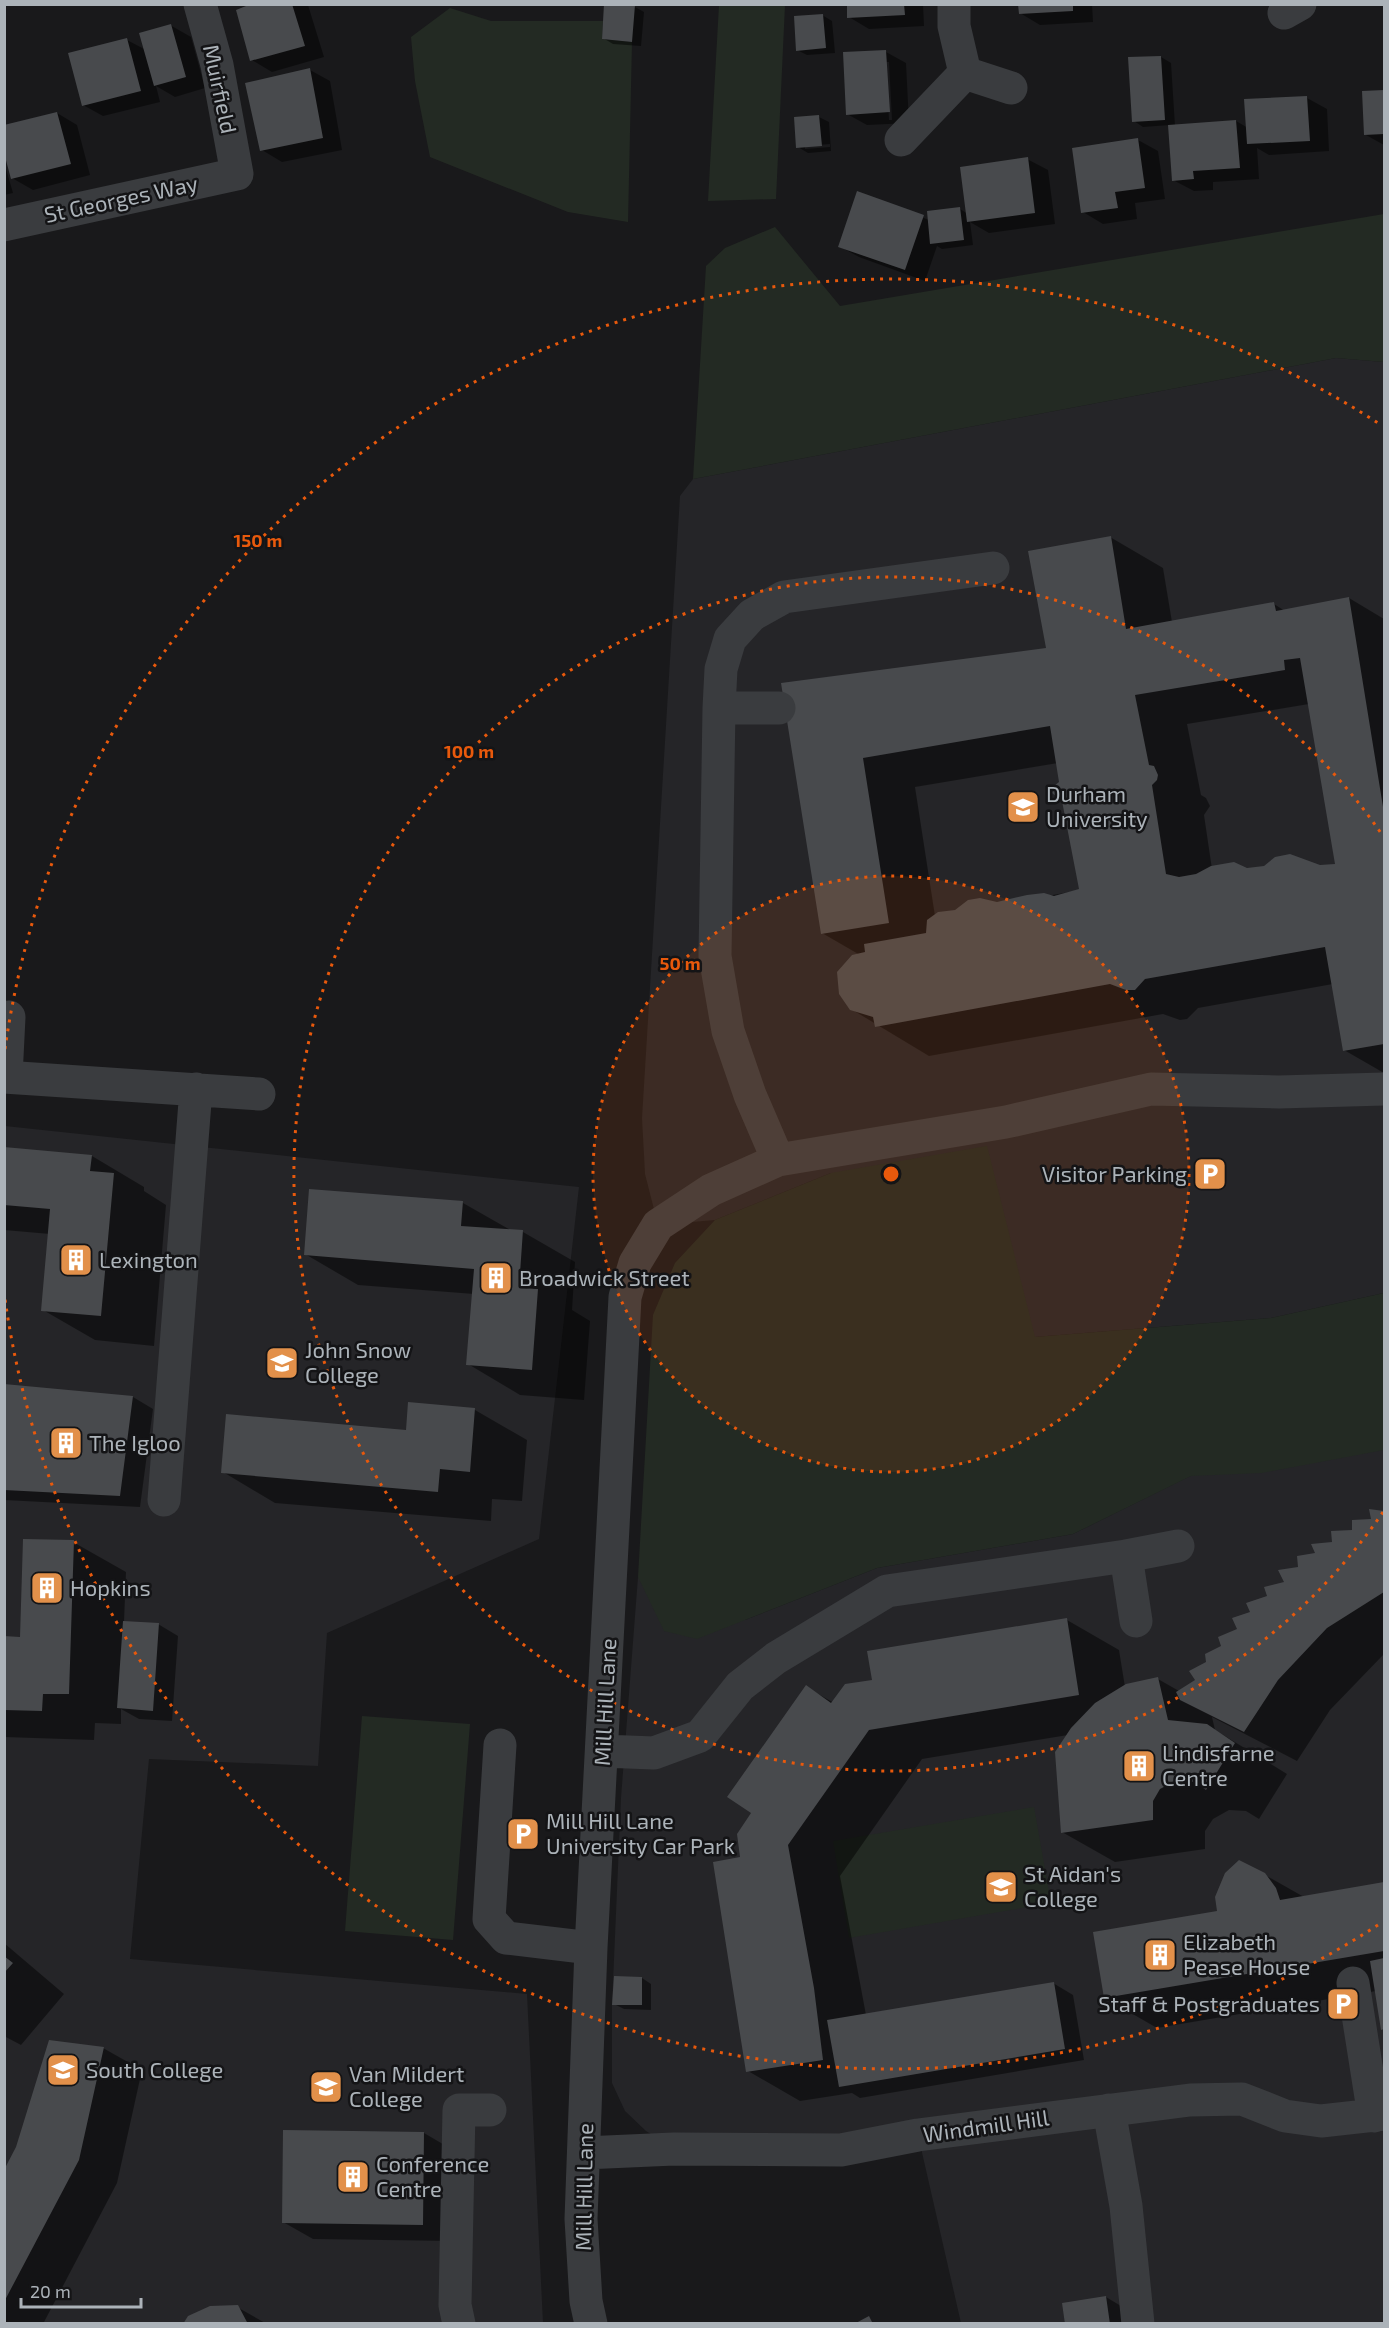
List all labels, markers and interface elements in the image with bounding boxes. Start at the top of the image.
street label: Muirfield [199,42,243,136]
street label: St Georges Way [42,169,200,227]
text: 150 m [234,529,282,551]
text: 100 m [444,740,494,762]
place label: Durham University [1046,780,1148,831]
school or university icon: Durham University [1005,789,1041,825]
text: 50 m [659,952,701,974]
parking icon: Visitor Parking [1192,1156,1228,1192]
place label: Visitor Parking [1042,1160,1187,1186]
centre of rings [881,1164,901,1184]
building icon: Lexington [58,1242,94,1278]
place label: Lexington [99,1246,198,1272]
building icon: Broadwick Street [478,1260,514,1296]
place label: Broadwick Street [519,1264,690,1290]
place label: John Snow College [305,1336,411,1387]
school or university icon: John Snow College [264,1345,300,1381]
building icon: The Igloo [48,1425,84,1461]
place label: The Igloo [89,1429,181,1455]
building icon: Hopkins [29,1570,65,1606]
place label: Hopkins [70,1574,151,1600]
street label: Mill Hill Lane [588,1637,620,1766]
place label: Lindisfarne Centre [1162,1739,1275,1790]
building icon: Lindisfarne Centre [1121,1748,1157,1784]
place label: Mill Hill Lane University Car Park [546,1807,735,1858]
parking icon: Mill Hill Lane University Car Park [505,1816,541,1852]
place label: St Aidan's College [1024,1860,1121,1911]
school or university icon: St Aidan's College [983,1869,1019,1905]
place label: Elizabeth Pease House [1183,1928,1310,1979]
building icon: Elizabeth Pease House [1142,1937,1178,1973]
parking icon: Staff & Postgraduates [1325,1986,1361,2022]
place label: Staff & Postgraduates [1098,1990,1320,2016]
school or university icon: South College [45,2052,81,2088]
place label: South College [86,2056,223,2082]
place label: Van Mildert College [349,2060,464,2111]
school or university icon: Van Mildert College [308,2069,344,2105]
street label: Windmill Hill [921,2103,1051,2147]
street label: Mill Hill Lane [569,2123,597,2251]
place label: Conference Centre [376,2150,489,2201]
building icon: Conference Centre [335,2159,371,2195]
scale bar [21,2271,141,2309]
text: 20 m [30,2280,71,2302]

